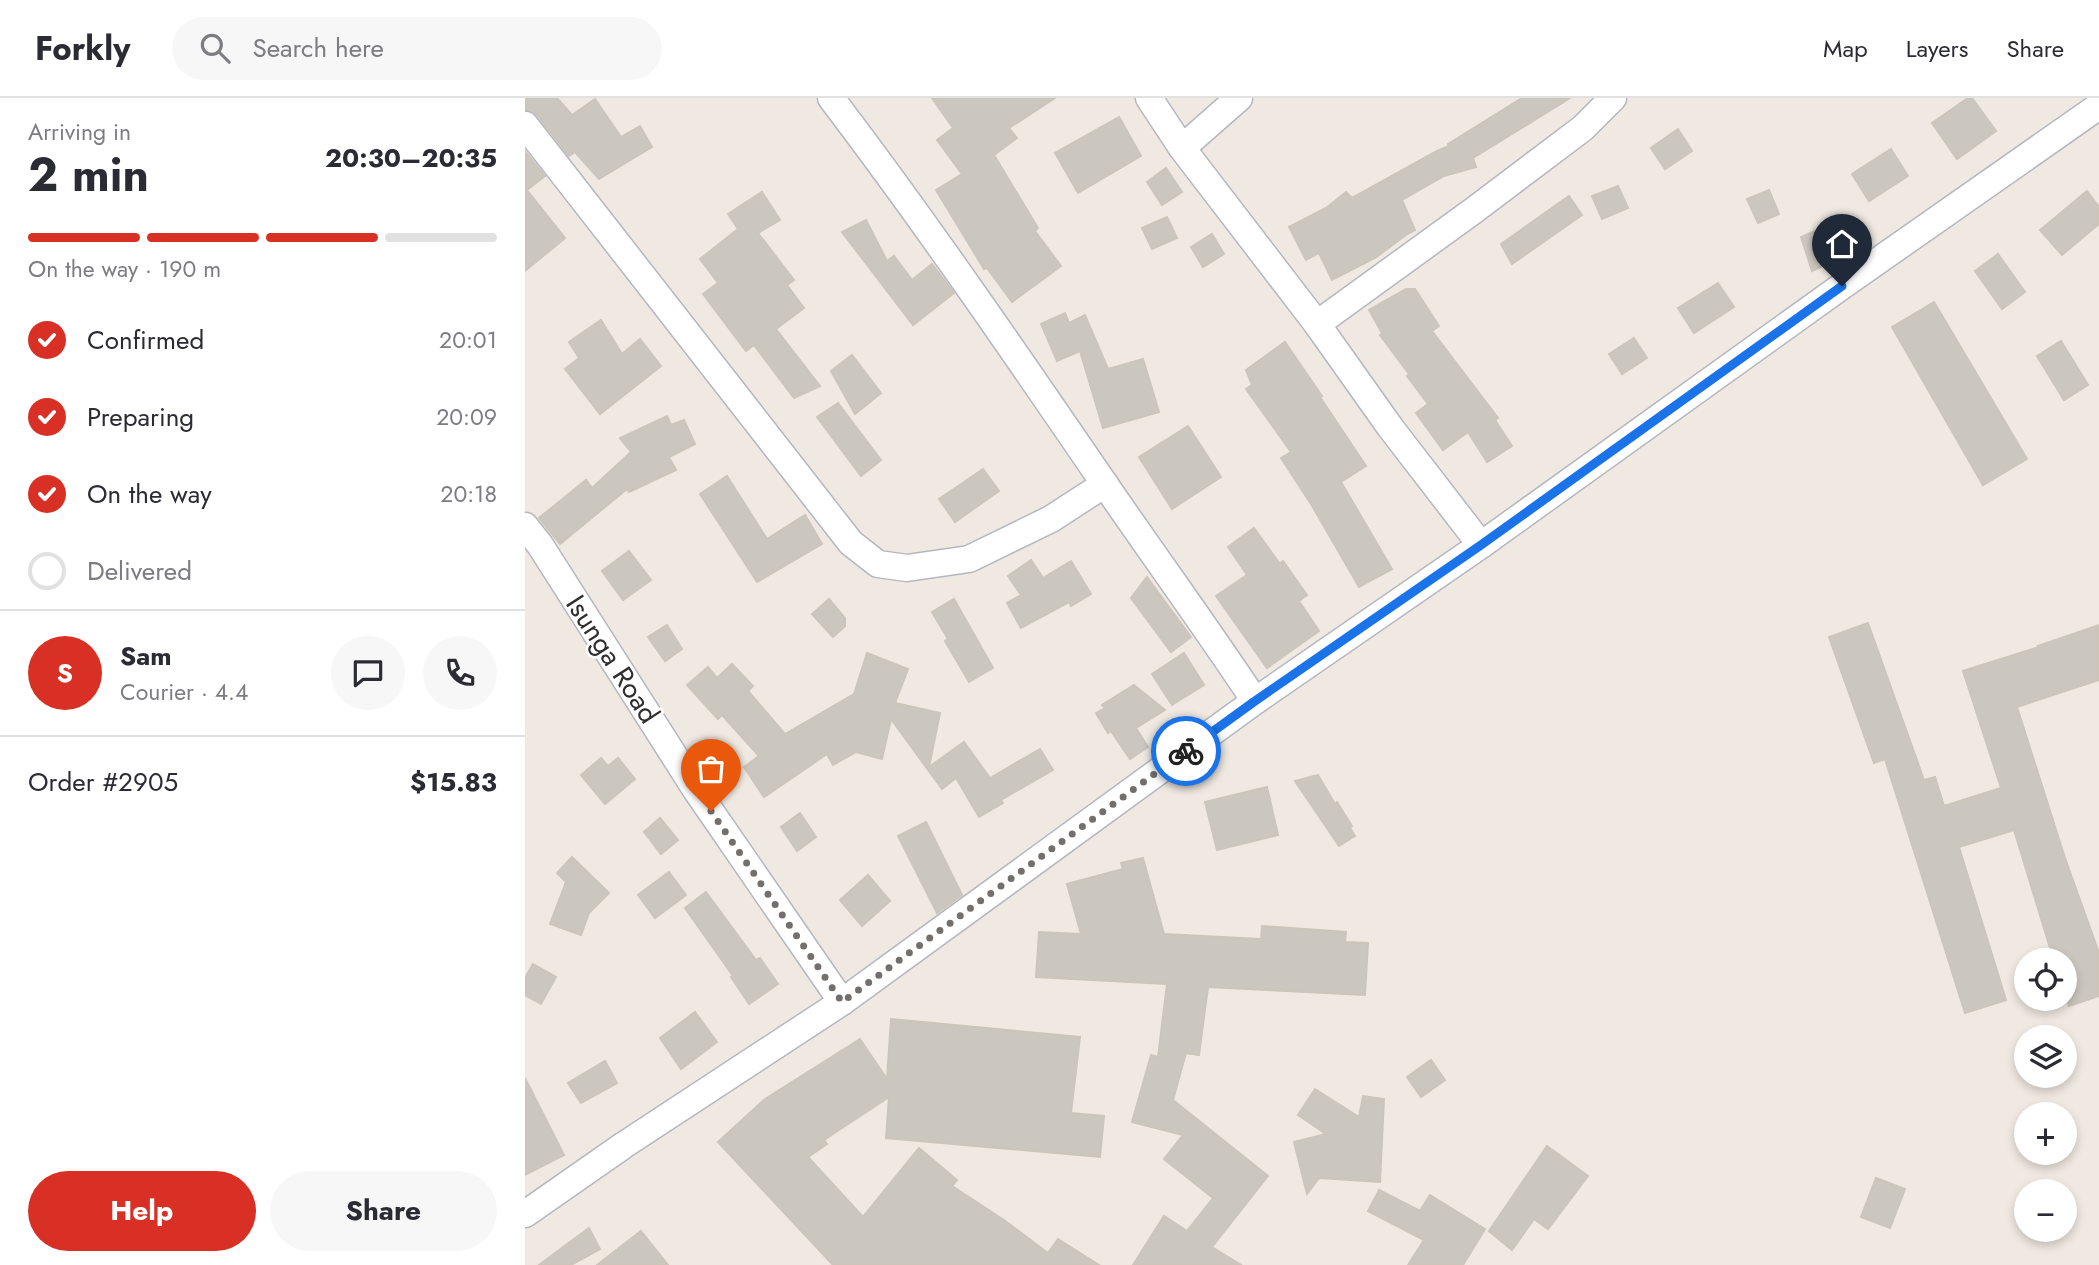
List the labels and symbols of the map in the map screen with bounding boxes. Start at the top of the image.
pin [1812,214,1872,286]
street label: Isunga Road [556,587,669,732]
courier [1151,716,1221,786]
pin [681,739,741,811]

